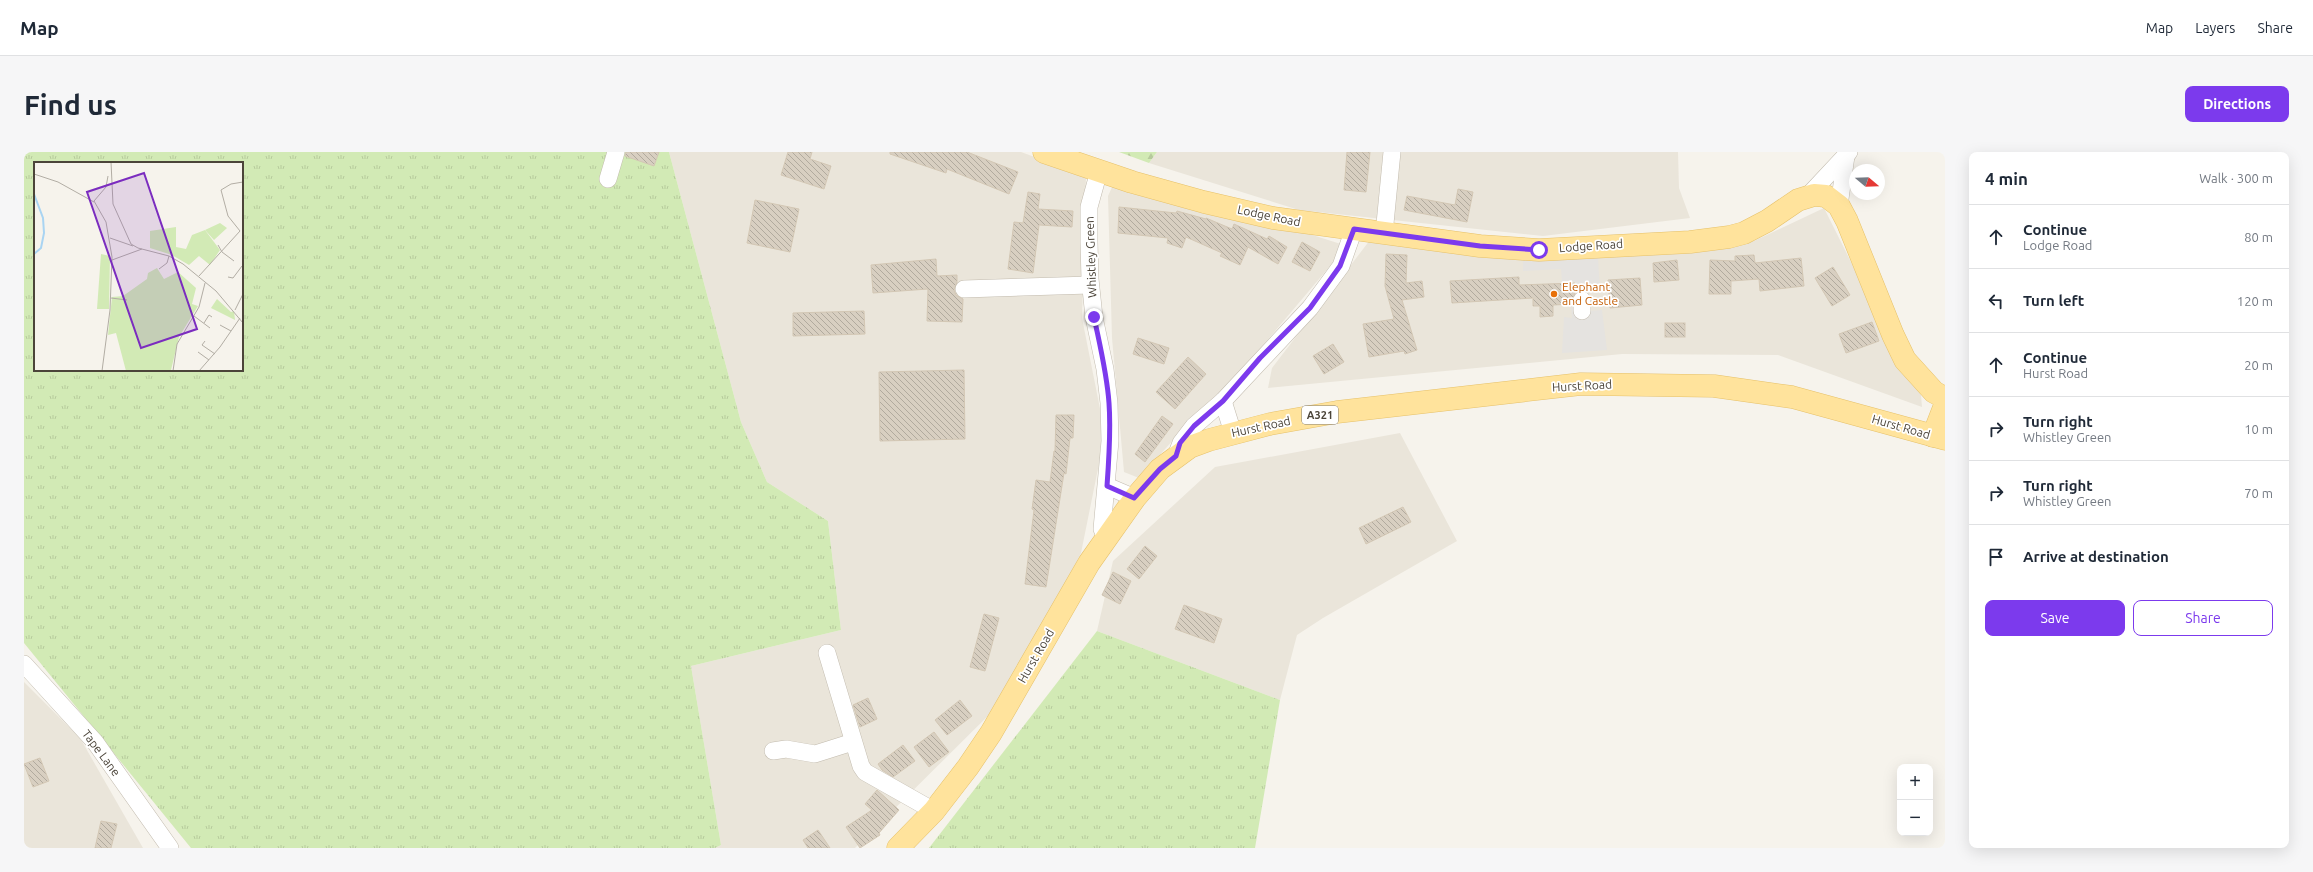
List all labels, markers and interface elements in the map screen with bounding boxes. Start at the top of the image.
text: Map [20,17,59,39]
text: Map [2146,20,2173,36]
text: Layers [2195,20,2235,36]
text: Share [2257,20,2293,36]
button: Directions [2185,86,2289,122]
text: Find us [24,89,117,120]
inset map [34,162,243,371]
north arrow [1849,164,1885,200]
text: 4 min [1985,169,2028,188]
text: Walk · 300 m [2199,171,2273,185]
street label: Lodge Road [1236,202,1302,229]
street label: Whistley Green [1083,216,1098,298]
text: Continue [2023,221,2087,238]
icon: ahead [1985,226,2007,248]
text: 80 m [2244,230,2273,244]
street label: Lodge Road [1559,237,1623,254]
text: Lodge Road [2023,238,2092,252]
route start [1530,241,1548,259]
place label: Elephant and Castle [1562,280,1618,307]
marker: Elephant and Castle [1549,289,1559,299]
icon: left [1985,290,2007,312]
text: Turn left [2023,292,2084,309]
text: 120 m [2237,294,2273,308]
route end [1085,308,1103,326]
text: Continue [2023,349,2087,366]
icon: ahead [1985,354,2007,376]
text: 20 m [2244,358,2273,372]
text: Hurst Road [2023,366,2088,380]
street label: Hurst Road [1552,377,1612,394]
road number: A321 [1302,406,1338,424]
street label: Hurst Road [1870,412,1932,441]
text: Turn right [2023,413,2093,430]
street label: Hurst Road [1230,414,1292,439]
icon: right [1985,418,2007,440]
text: 10 m [2244,422,2273,436]
text: Whistley Green [2023,430,2111,444]
text: Turn right [2023,477,2093,494]
icon: right [1985,482,2007,504]
text: 70 m [2244,486,2273,500]
text: Whistley Green [2023,494,2111,508]
icon: arrive [1985,546,2007,568]
text: Arrive at destination [2023,548,2169,565]
button: Save [1985,600,2125,636]
button: Share [2133,600,2273,636]
street label: Hurst Road [1015,626,1056,685]
street label: Tape Lane [80,727,123,778]
map controls [1897,764,1933,836]
button: + [1897,764,1933,800]
button: − [1897,800,1933,836]

